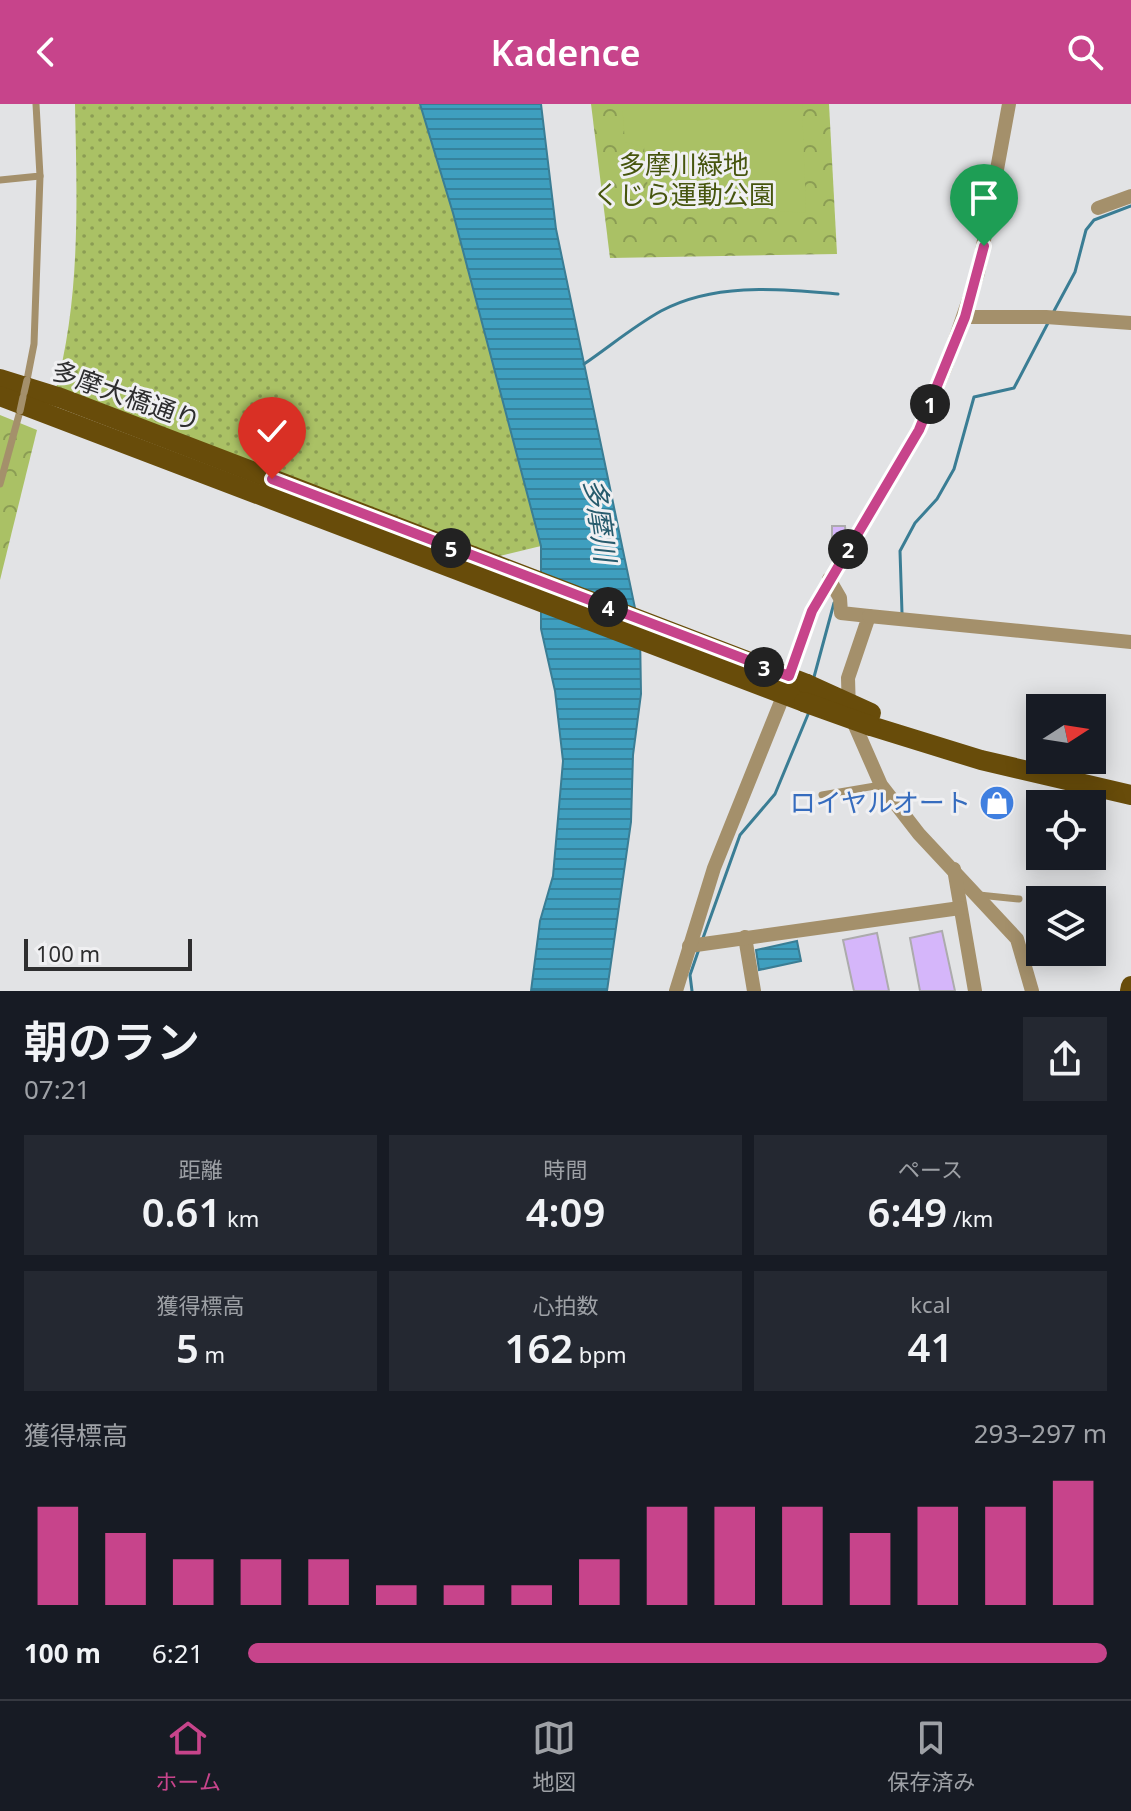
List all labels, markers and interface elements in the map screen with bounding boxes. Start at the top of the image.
text: Kadence [490,28,641,77]
icon: back [24,30,68,74]
icon: search [1063,30,1107,74]
park label: 多摩川緑地 くじら運動公園 [593,146,775,212]
pin [950,164,1018,246]
icon: arrive [962,176,1006,220]
street label: 多摩大橋通り [47,351,206,439]
pin: 1 [910,384,950,424]
text: 1 [924,389,936,419]
pin [238,397,306,479]
icon: check [250,409,294,453]
water label: 多摩川 [576,476,626,567]
pin: 5 [431,528,471,568]
pin: 2 [828,529,868,569]
text: 5 [445,533,457,563]
text: 2 [842,534,854,564]
pin: 4 [588,587,628,627]
text: 4 [602,592,614,622]
pin: 3 [744,647,784,687]
text: 3 [758,652,770,682]
north arrow [1026,694,1106,774]
map controls [1026,694,1106,966]
place label: ロイヤルオート [790,784,971,820]
shop icon: ロイヤルオート [978,784,1016,822]
button: locate [1026,790,1106,870]
button: layers [1026,886,1106,966]
scale bar [24,935,192,971]
text: 100 m [36,938,100,968]
text: 朝のラン [24,1011,200,1071]
button: share [1023,1017,1107,1101]
text: 07:21 [24,1071,90,1107]
text: 距離 [178,1154,223,1184]
text: 時間 [543,1154,588,1184]
text: ペース [898,1154,963,1184]
text: 0.61 [142,1184,221,1239]
text: 4:09 [526,1184,605,1239]
text: 6:49 [868,1184,947,1239]
text: km [221,1203,259,1233]
text: /km [947,1203,993,1233]
text: kcal [910,1289,951,1319]
text: 獲得標高 [156,1290,245,1320]
text: 心拍数 [532,1290,599,1320]
text: 41 [908,1319,953,1374]
text: 5 [176,1320,199,1375]
text: 162 [505,1320,573,1375]
text: m [199,1339,225,1369]
text: bpm [573,1339,627,1369]
text: 293–297 m [974,1415,1107,1451]
text: 獲得標高 [24,1417,128,1453]
text: 100 m [24,1635,101,1671]
text: 6:21 [152,1635,204,1671]
tab: ホーム [156,1716,221,1796]
tab: 地図 [532,1716,576,1796]
tab: 保存済み [887,1716,975,1796]

